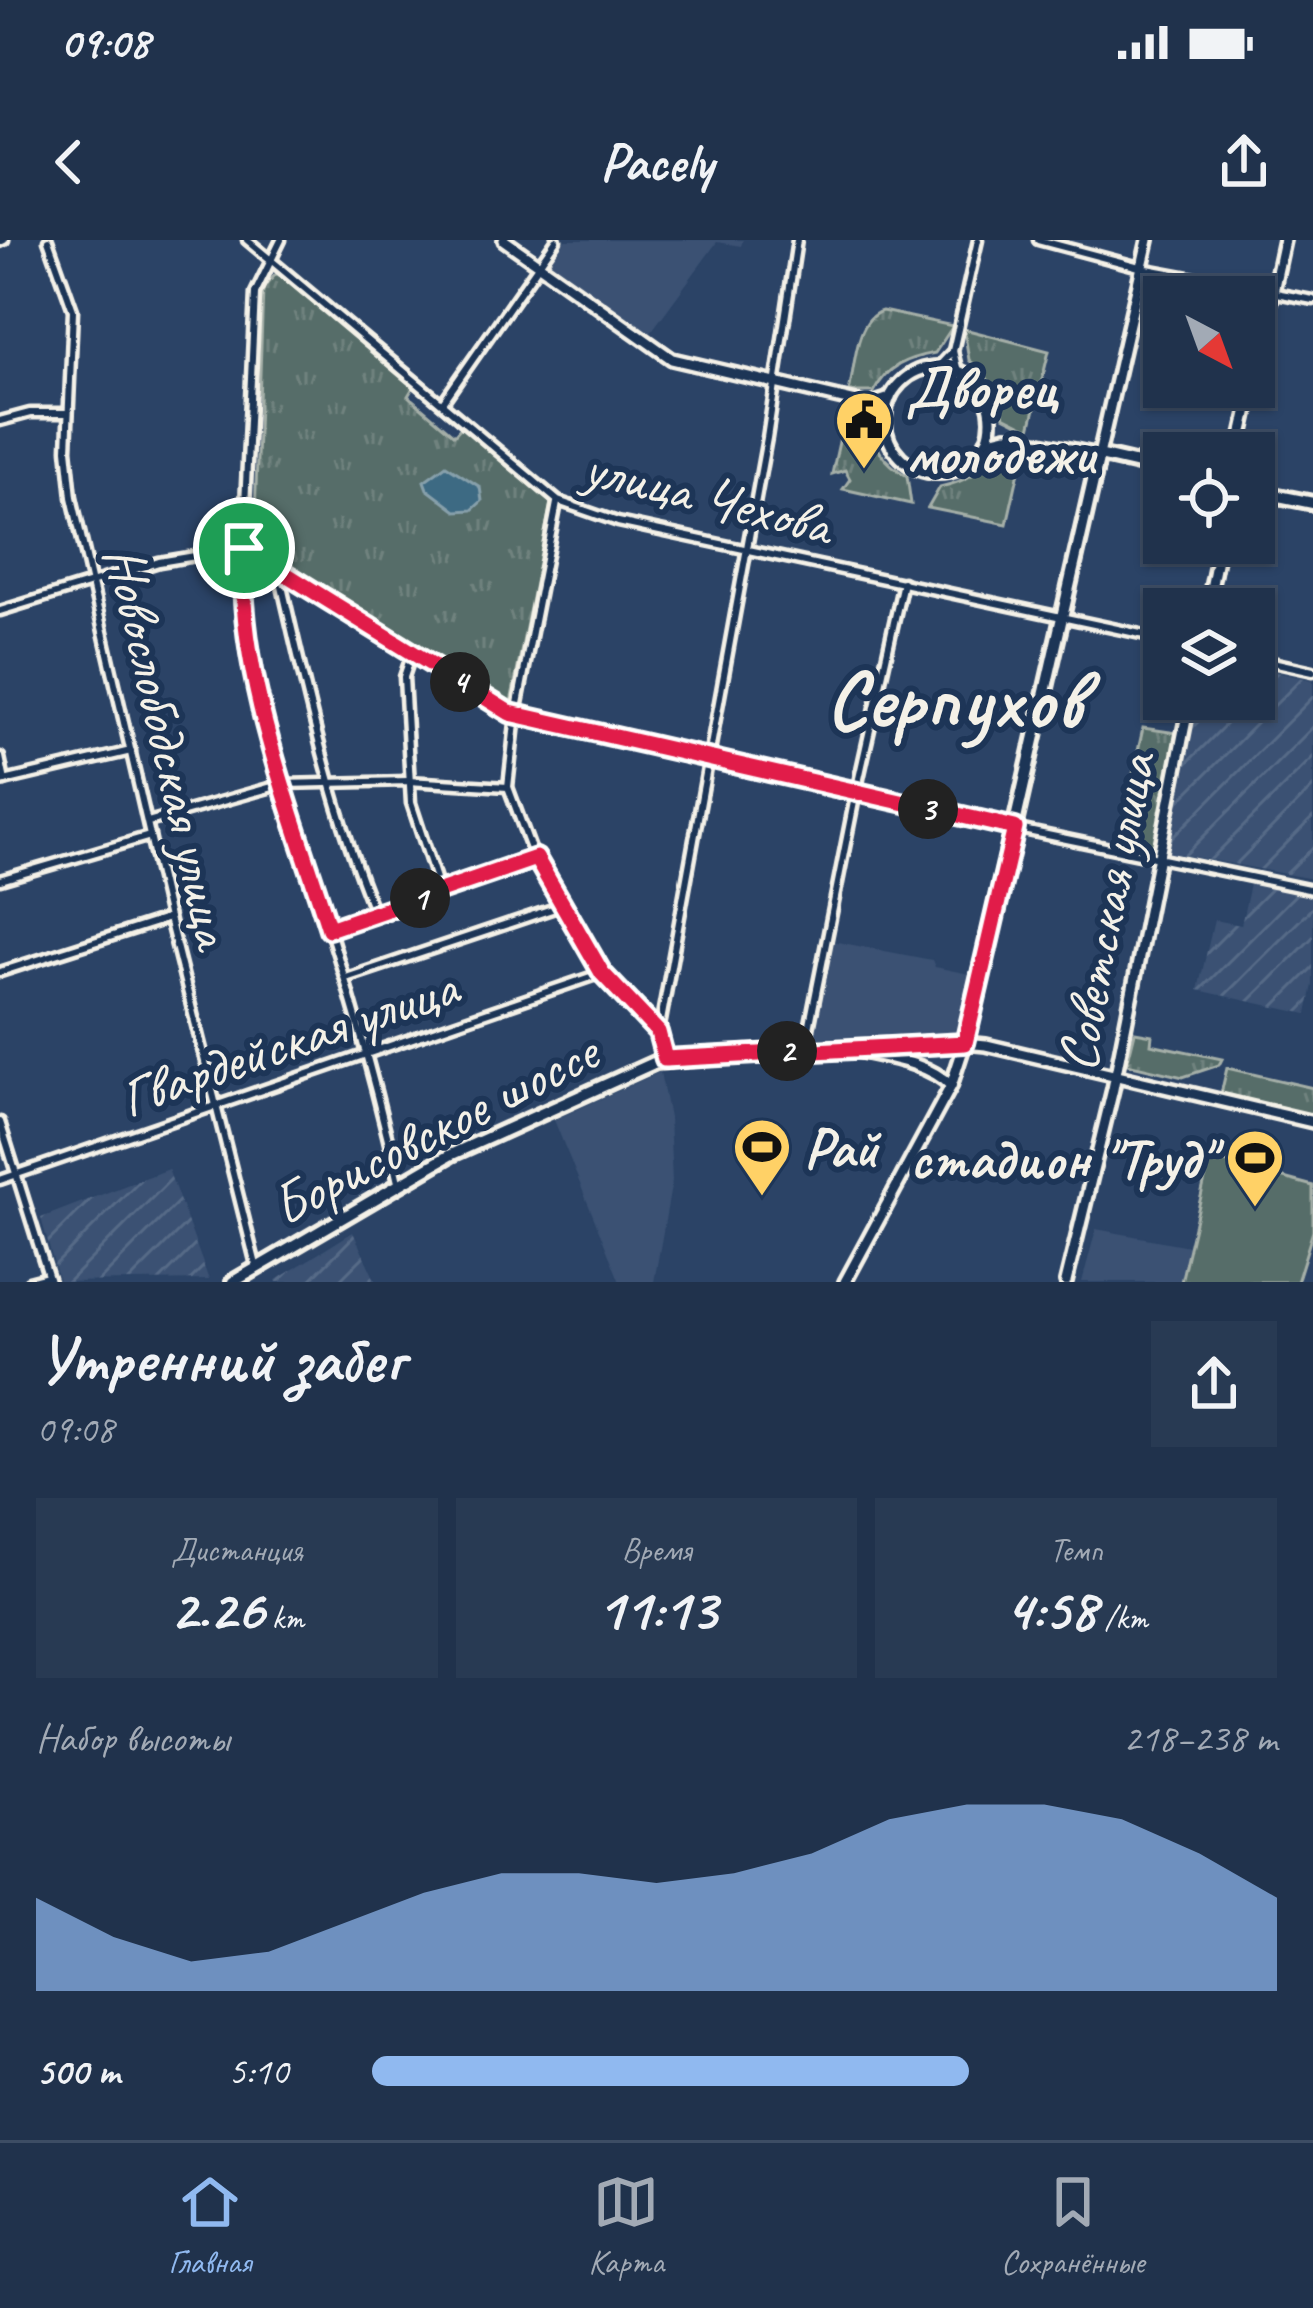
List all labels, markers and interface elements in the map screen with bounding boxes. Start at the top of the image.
text: 09:08 [60,14,149,71]
text: Pacely [600,128,713,196]
icon: back [36,129,102,195]
icon: share [1211,129,1277,195]
north arrow [1143,276,1275,408]
map controls [1143,276,1275,720]
place label: Дворец молодежи [906,352,1098,490]
public building icon: Дворец молодежи [833,389,895,471]
street label: улица Чехова [574,430,843,562]
button: locate [1143,432,1275,564]
pin [193,497,295,599]
icon: arrive [211,515,277,581]
street label: Новослободская улица [88,539,251,958]
button: layers [1143,588,1275,720]
district label: Серпухов [826,649,1101,751]
pin: 4 [430,652,490,712]
text: 4 [453,661,467,703]
street label: Советская улица [1040,743,1173,1077]
pin: 3 [898,779,958,839]
text: 3 [921,788,935,830]
pin: 1 [390,868,450,928]
text: 1 [413,877,427,919]
street label: Гвардейская улица [110,950,469,1133]
street label: Борисовское шоссе [259,1014,613,1242]
pin: 2 [757,1021,817,1081]
text: 2 [780,1030,794,1072]
place label: Рай [804,1112,882,1184]
sports icon: Рай [731,1116,793,1198]
place label: стадион "Труд" [910,1123,1224,1195]
sports icon: стадион "Труд" [1224,1127,1286,1209]
text: Утренний забег [36,1318,404,1401]
button: share [1151,1321,1277,1447]
text: 09:08 [36,1405,114,1454]
text: Дистанция [171,1529,303,1571]
text: Время [622,1529,691,1571]
text: Темп [1050,1529,1103,1571]
text: 2.26 [170,1571,264,1647]
text: 11:13 [597,1571,716,1647]
text: 4:58 [1005,1571,1097,1647]
text: km [264,1597,304,1639]
text: /km [1097,1597,1148,1639]
text: Набор высоты [36,1714,230,1763]
text: 218–238 m [1123,1714,1277,1763]
text: 500 m [36,2047,120,2096]
text: 5:10 [228,2047,288,2096]
tab: Главная [169,2169,251,2283]
tab: Карта [588,2169,664,2283]
tab: Сохранённые [1001,2169,1144,2283]

